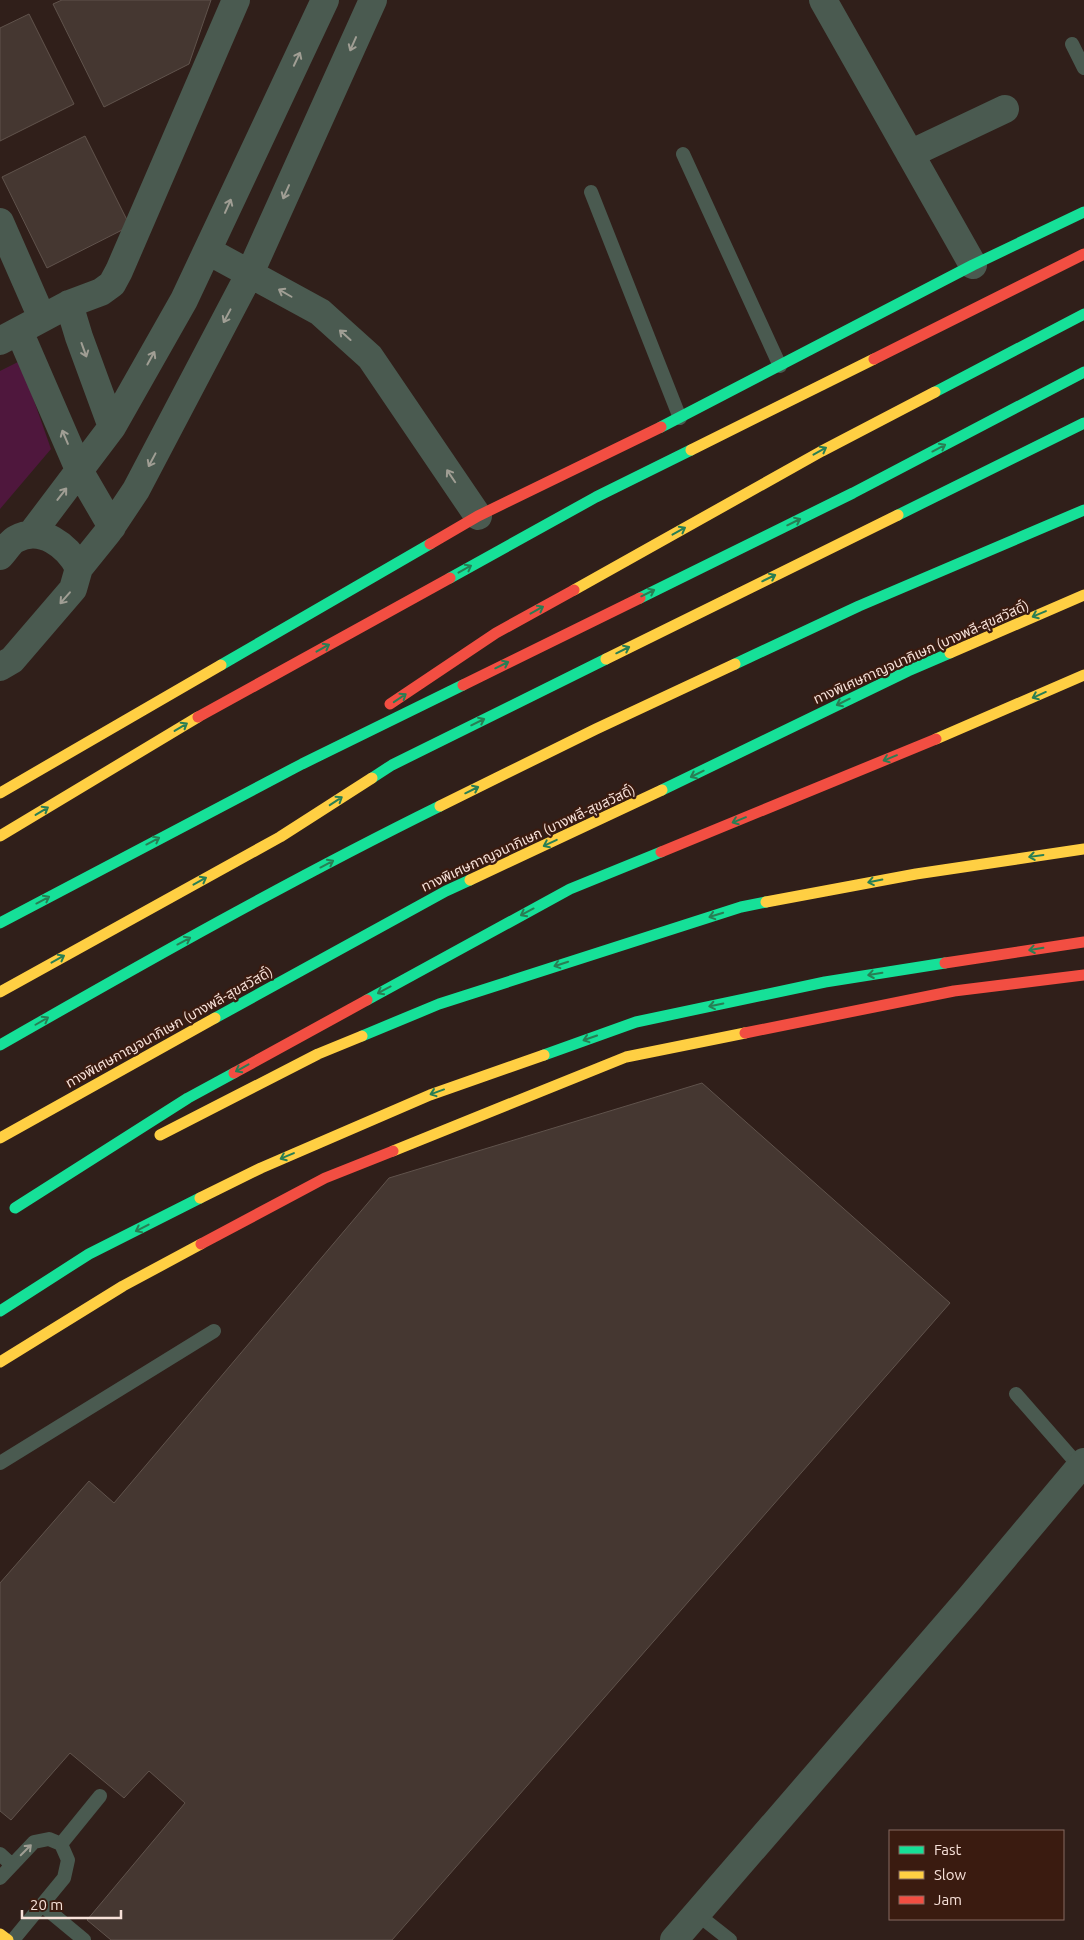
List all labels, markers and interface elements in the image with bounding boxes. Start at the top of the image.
one-way arrow [348,36,358,51]
one-way arrow [293,52,302,67]
one-way arrow [281,184,290,199]
one-way arrow [224,199,234,214]
one-way arrow [278,287,292,297]
one-way arrow [222,308,231,323]
one-way arrow [338,329,351,341]
one-way arrow [80,342,89,358]
one-way arrow [146,351,156,366]
one-way arrow [59,430,69,445]
one-way arrow [931,443,946,452]
one-way arrow [813,446,827,456]
one-way arrow [147,452,156,467]
one-way arrow [445,469,455,483]
one-way arrow [57,488,68,501]
one-way arrow [786,517,801,526]
one-way arrow [671,525,685,535]
one-way arrow [457,564,472,573]
one-way arrow [761,573,776,582]
one-way arrow [640,588,655,598]
one-way arrow [60,592,71,605]
street label: ทางพิเศษกาญจนาภิเษก (บางพลี-สุขสวัสดิ์) [811,597,1032,708]
one-way arrow [529,605,544,614]
one-way arrow [1032,610,1047,620]
one-way arrow [315,642,329,652]
one-way arrow [615,645,630,654]
one-way arrow [495,660,510,670]
one-way arrow [1032,690,1047,700]
one-way arrow [393,693,407,703]
one-way arrow [836,698,851,707]
one-way arrow [470,717,485,726]
one-way arrow [173,722,187,732]
one-way arrow [883,754,898,764]
one-way arrow [690,769,705,779]
street label: ทางพิเศษกาญจนาภิเษก (บางพลี-สุขสวัสดิ์) [418,781,638,896]
one-way arrow [464,785,479,795]
one-way arrow [328,796,342,806]
one-way arrow [34,805,48,815]
one-way arrow [732,816,747,825]
one-way arrow [145,836,160,845]
one-way arrow [543,838,558,848]
one-way arrow [1028,851,1044,861]
one-way arrow [319,859,334,869]
one-way arrow [192,875,207,885]
one-way arrow [868,877,884,887]
one-way arrow [35,895,50,904]
one-way arrow [520,908,535,918]
one-way arrow [709,910,725,920]
one-way arrow [176,936,191,946]
one-way arrow [1028,944,1044,954]
one-way arrow [50,954,64,964]
one-way arrow [554,959,570,969]
street label: ทางพิเศษกาญจนาภิเษก (บางพลี-สุขสวัสดิ์) [63,963,276,1092]
one-way arrow [867,969,883,979]
one-way arrow [377,985,392,995]
one-way arrow [708,1001,724,1010]
one-way arrow [35,1016,50,1026]
one-way arrow [583,1034,598,1043]
one-way arrow [235,1064,250,1074]
one-way arrow [430,1088,445,1097]
one-way arrow [280,1153,295,1162]
one-way arrow [135,1224,150,1233]
legend [889,1830,1064,1920]
text: Fast [934,1841,962,1858]
one-way arrow [20,1843,32,1856]
text: Slow [934,1866,967,1883]
scale bar [22,1888,121,1920]
text: Jam [934,1891,962,1908]
text: 20 m [30,1896,63,1913]

